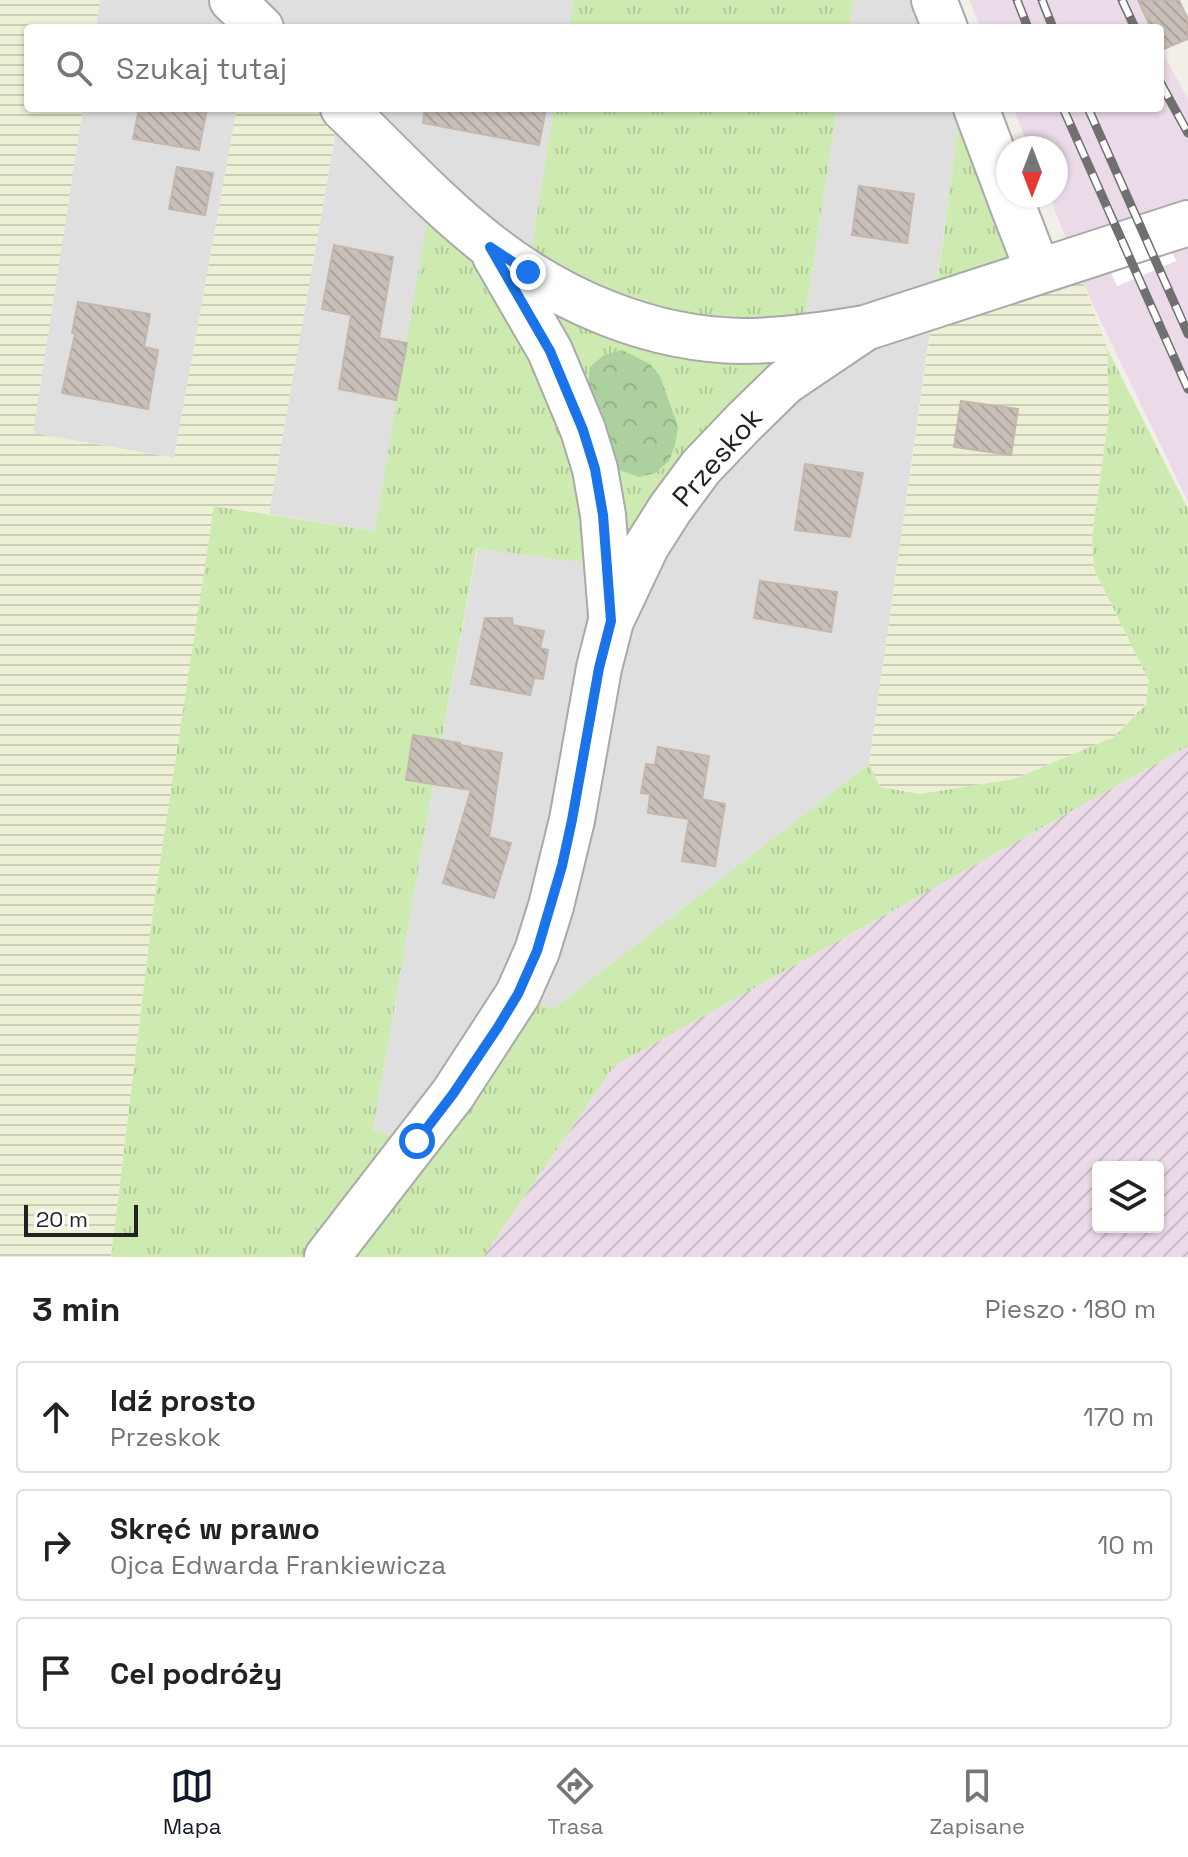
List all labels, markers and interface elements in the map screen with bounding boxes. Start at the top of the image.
search box [24,24,1164,112]
icon: search [52,46,96,90]
text: Szukaj tutaj [116,49,287,88]
north arrow [996,136,1068,208]
route end [510,254,546,290]
street label: Przeskok [664,400,770,514]
route start [399,1123,435,1159]
map controls [1092,1161,1164,1233]
button: layers [1092,1161,1164,1233]
scale bar [24,1201,138,1237]
text: 20 m [36,1205,88,1233]
text: 3 min [32,1288,120,1331]
text: Pieszo · 180 m [985,1292,1156,1326]
text: Idź prosto [110,1381,256,1420]
icon: ahead [34,1395,78,1439]
text: 170 m [1083,1400,1154,1434]
text: Przeskok [110,1420,221,1454]
text: Skręć w prawo [110,1509,320,1548]
icon: right [34,1523,78,1567]
text: 10 m [1097,1528,1154,1562]
text: Ojca Edwarda Frankiewicza [110,1548,446,1582]
icon: arrive [34,1651,78,1695]
text: Cel podróży [110,1654,282,1693]
tab: Mapa [163,1764,222,1840]
tab: Trasa [548,1764,603,1840]
tab: Zapisane [929,1764,1025,1840]

